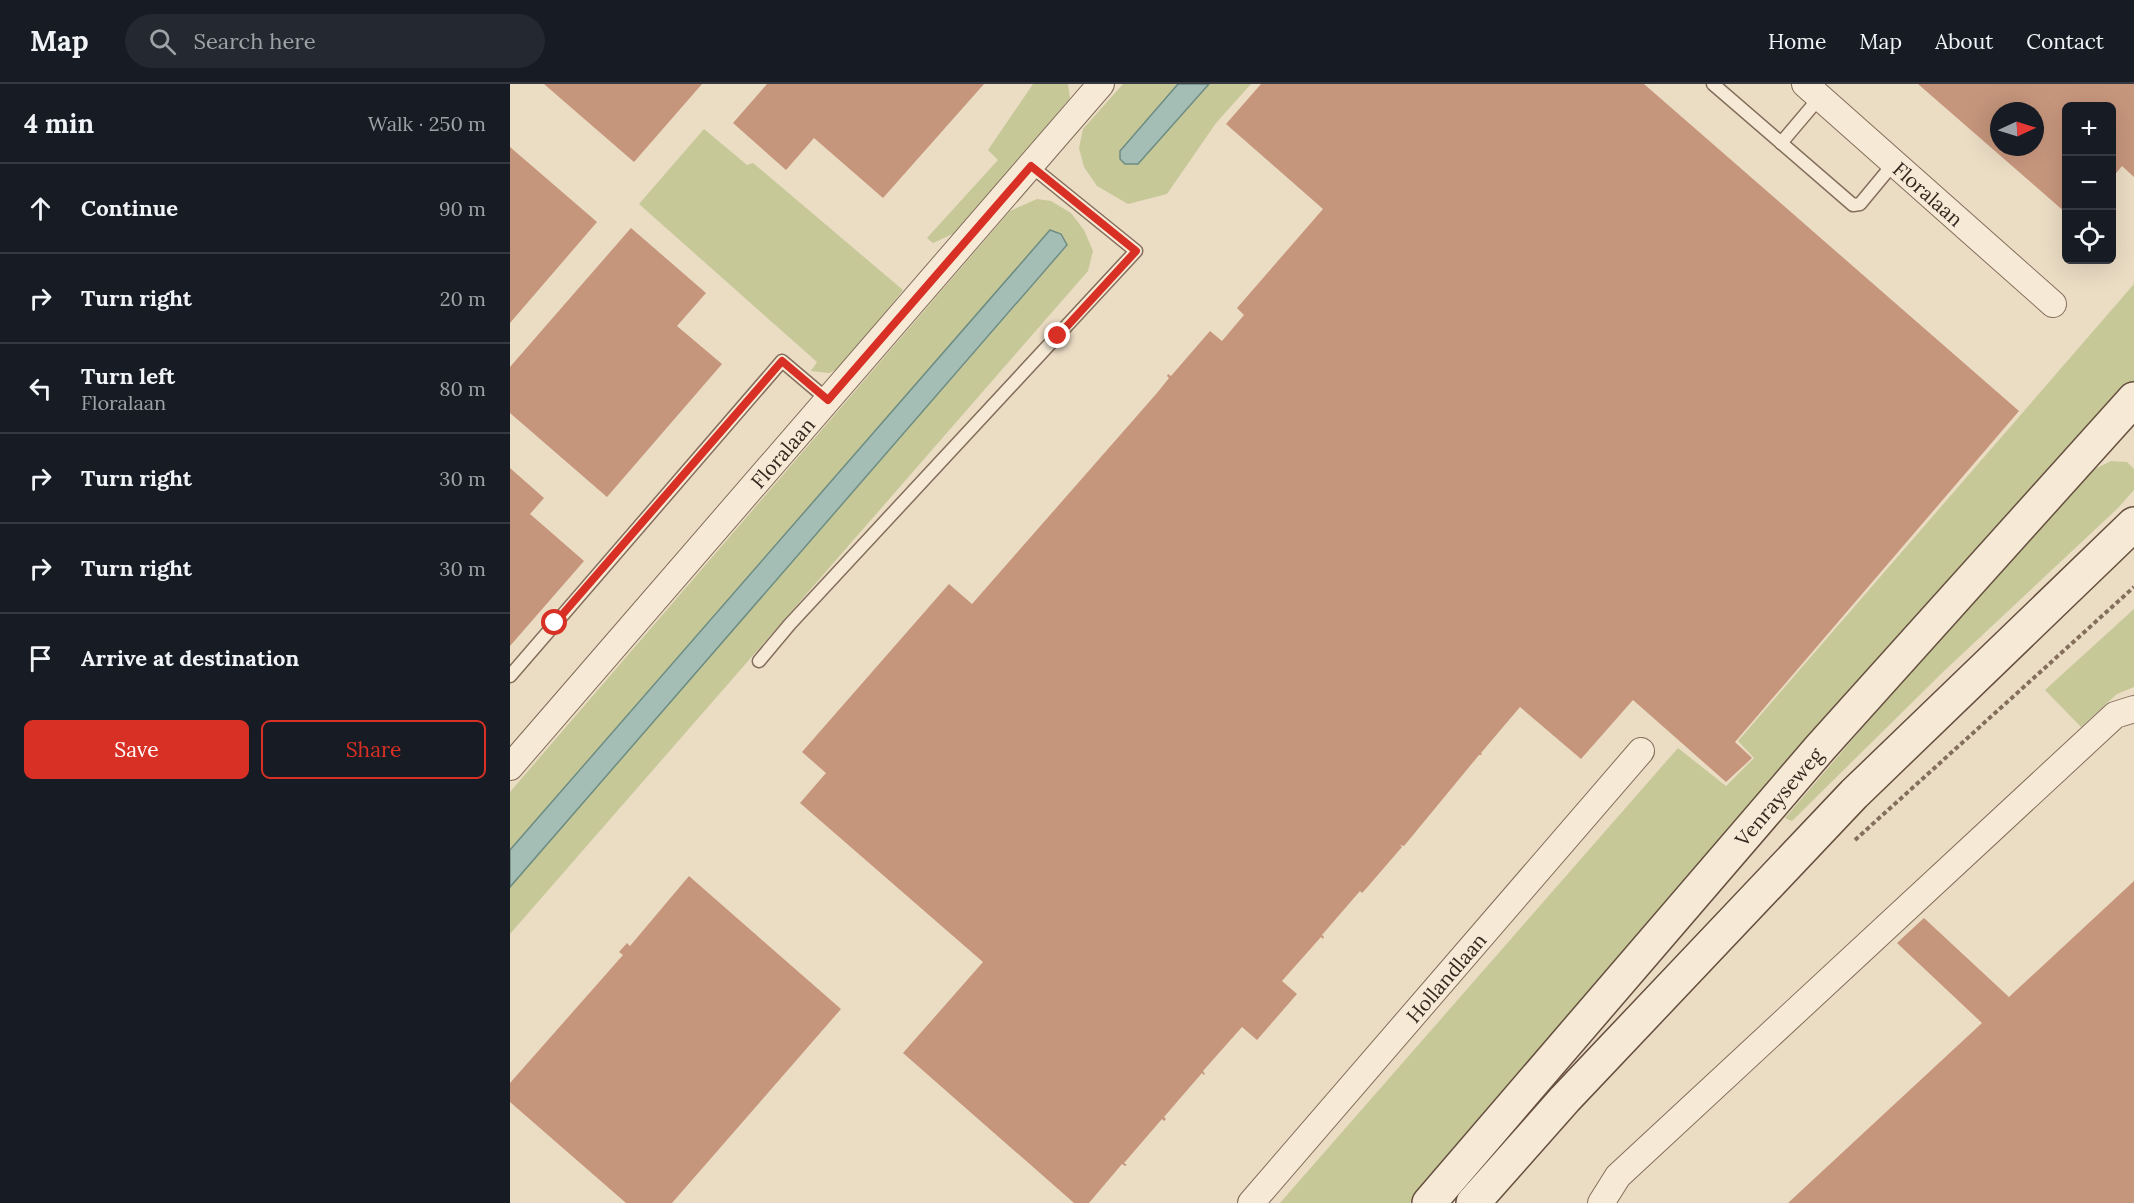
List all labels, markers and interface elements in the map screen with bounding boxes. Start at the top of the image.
search box [125,14,545,68]
text: Map [30,23,89,59]
icon: search [146,25,179,58]
text: Search here [194,27,316,55]
text: Home [1768,28,1826,55]
text: Map [1859,28,1902,55]
text: About [1935,28,1993,55]
text: Contact [2026,28,2104,55]
north arrow [1990,102,2044,156]
map controls [2062,102,2116,264]
button: + [2062,102,2116,156]
text: 4 min [24,107,94,140]
text: Walk · 250 m [368,111,486,136]
street label: Floralaan [1888,156,1969,231]
button: − [2062,156,2116,210]
icon: ahead [24,192,57,225]
text: Continue [81,194,178,222]
text: 90 m [439,196,486,221]
button: locate [2062,210,2116,264]
icon: right [24,282,57,315]
text: Turn right [81,284,192,312]
text: 20 m [440,286,486,311]
route end [1044,322,1070,348]
text: Turn left [81,362,175,390]
icon: left [24,372,57,405]
text: 80 m [439,376,486,401]
text: Floralaan [81,390,166,415]
street label: Floralaan [745,412,820,493]
icon: right [24,462,57,495]
text: Turn right [81,464,192,492]
text: 30 m [439,466,486,491]
icon: right [24,552,57,585]
text: Turn right [81,554,192,582]
text: 30 m [439,556,486,581]
route start [541,609,567,635]
icon: arrive [24,642,57,675]
text: Arrive at destination [81,644,299,672]
button: Save [24,720,249,779]
button: Share [261,720,486,779]
street label: Venrayseweg [1728,741,1828,852]
street label: Hollandlaan [1400,927,1491,1027]

